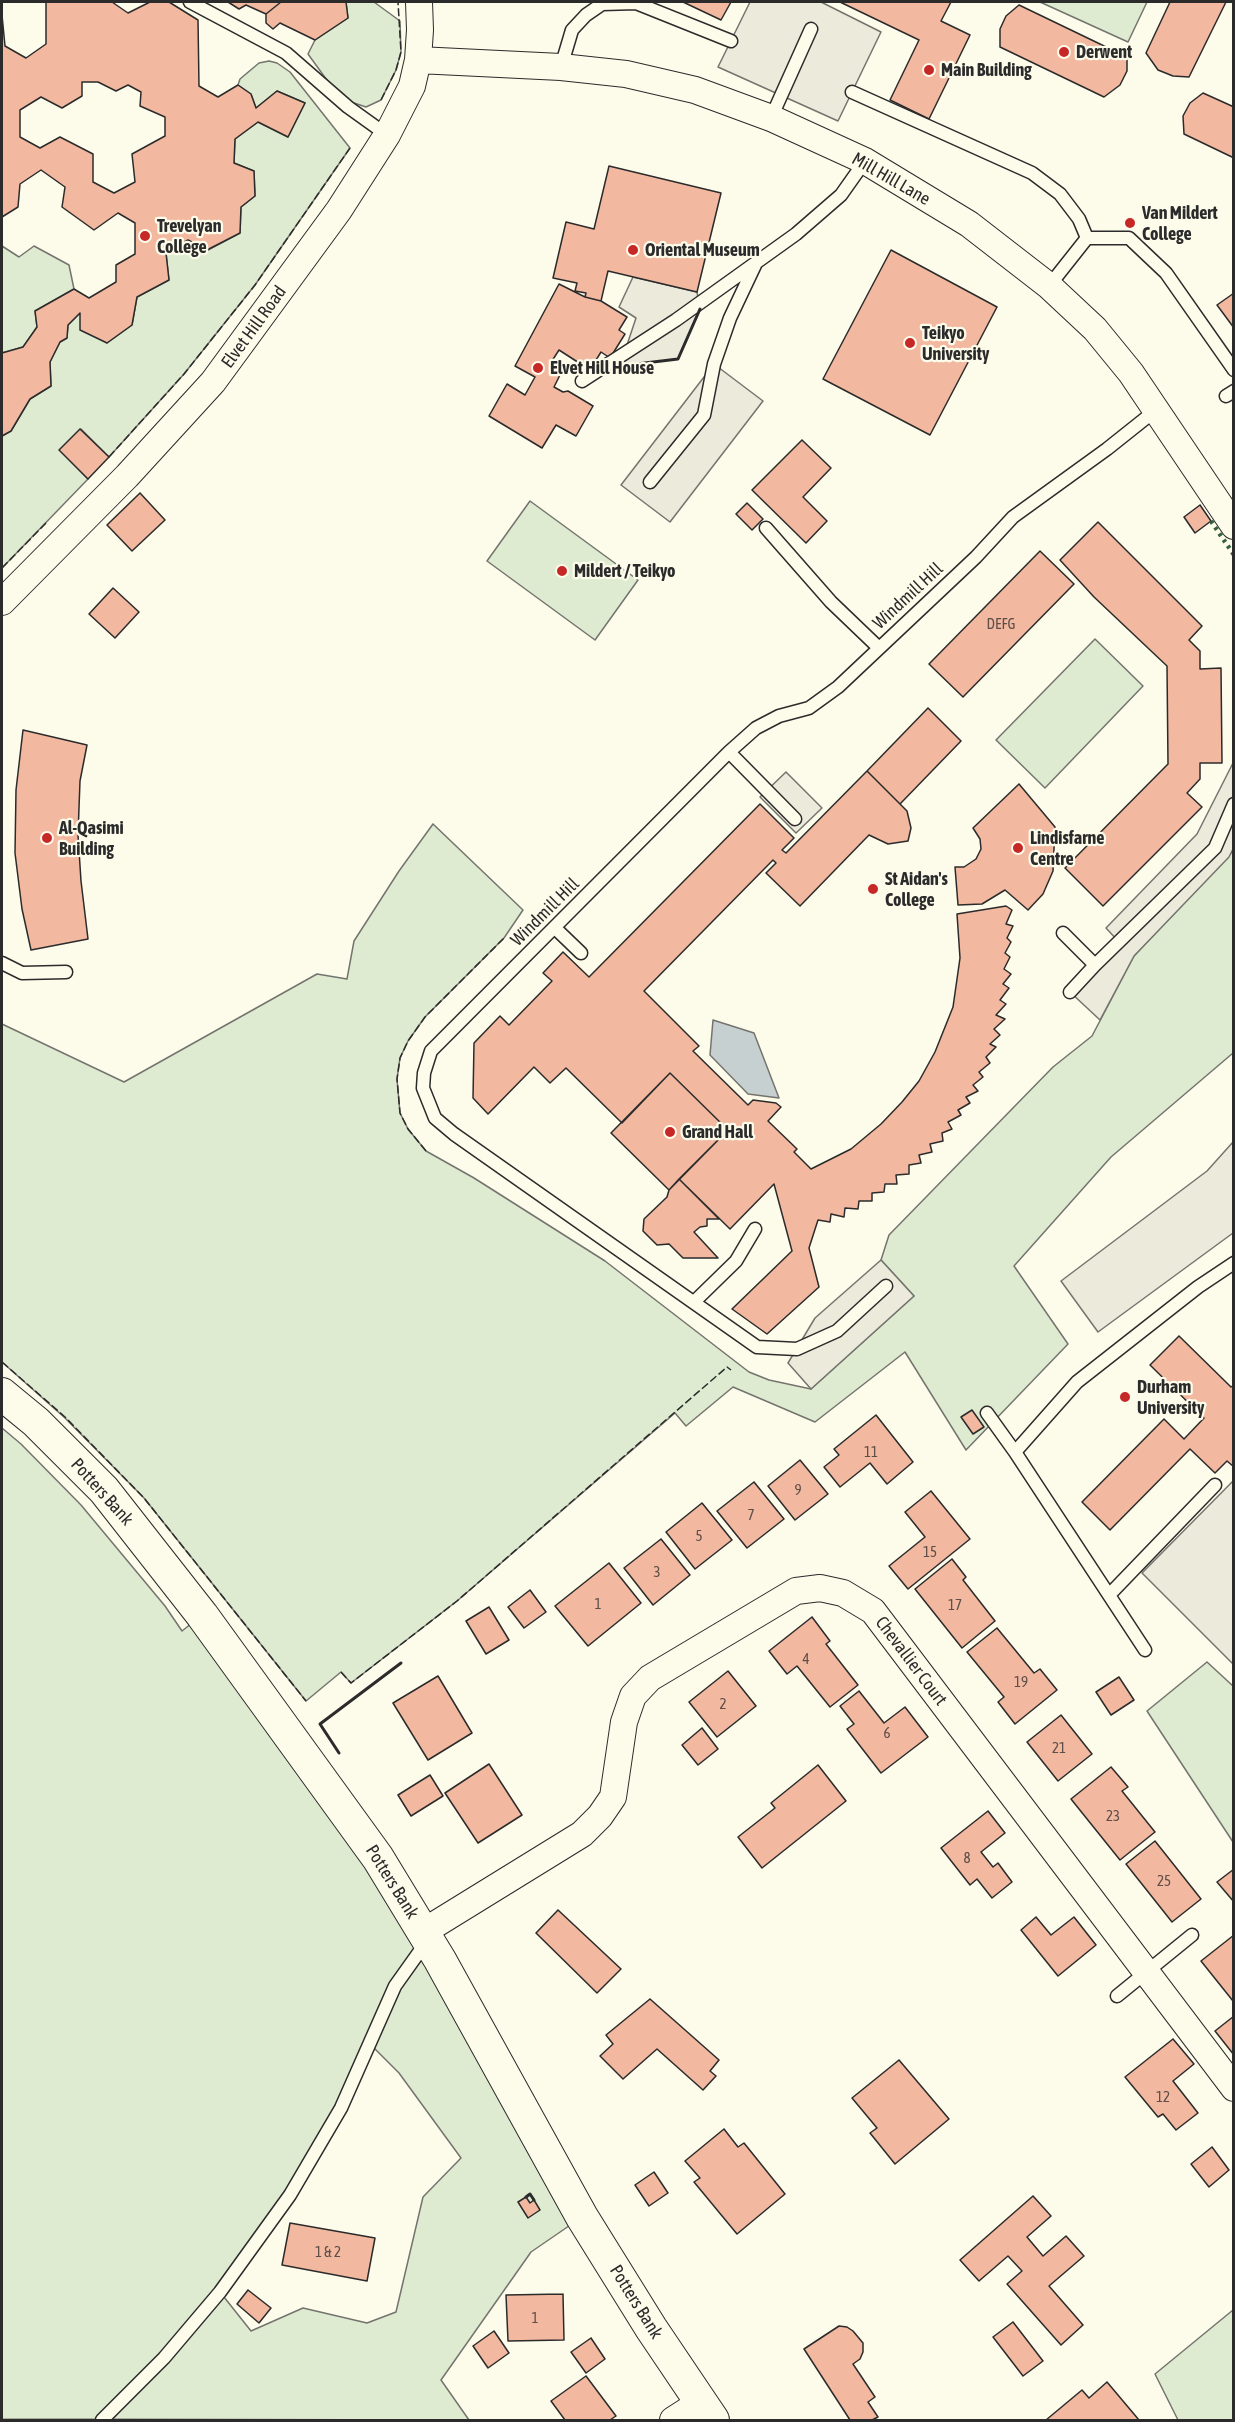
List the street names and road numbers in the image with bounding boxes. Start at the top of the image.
street label: Mill Hill Lane [848,148,934,210]
street label: Elvet Hill Road [217,282,291,372]
street label: Windmill Hill [869,558,947,634]
street label: Windmill Hill [506,873,584,951]
street label: Potters Bank [66,1454,138,1530]
street label: Chevallier Court [871,1612,951,1710]
street label: Potters Bank [361,1841,423,1923]
street label: Potters Bank [605,2261,667,2343]

